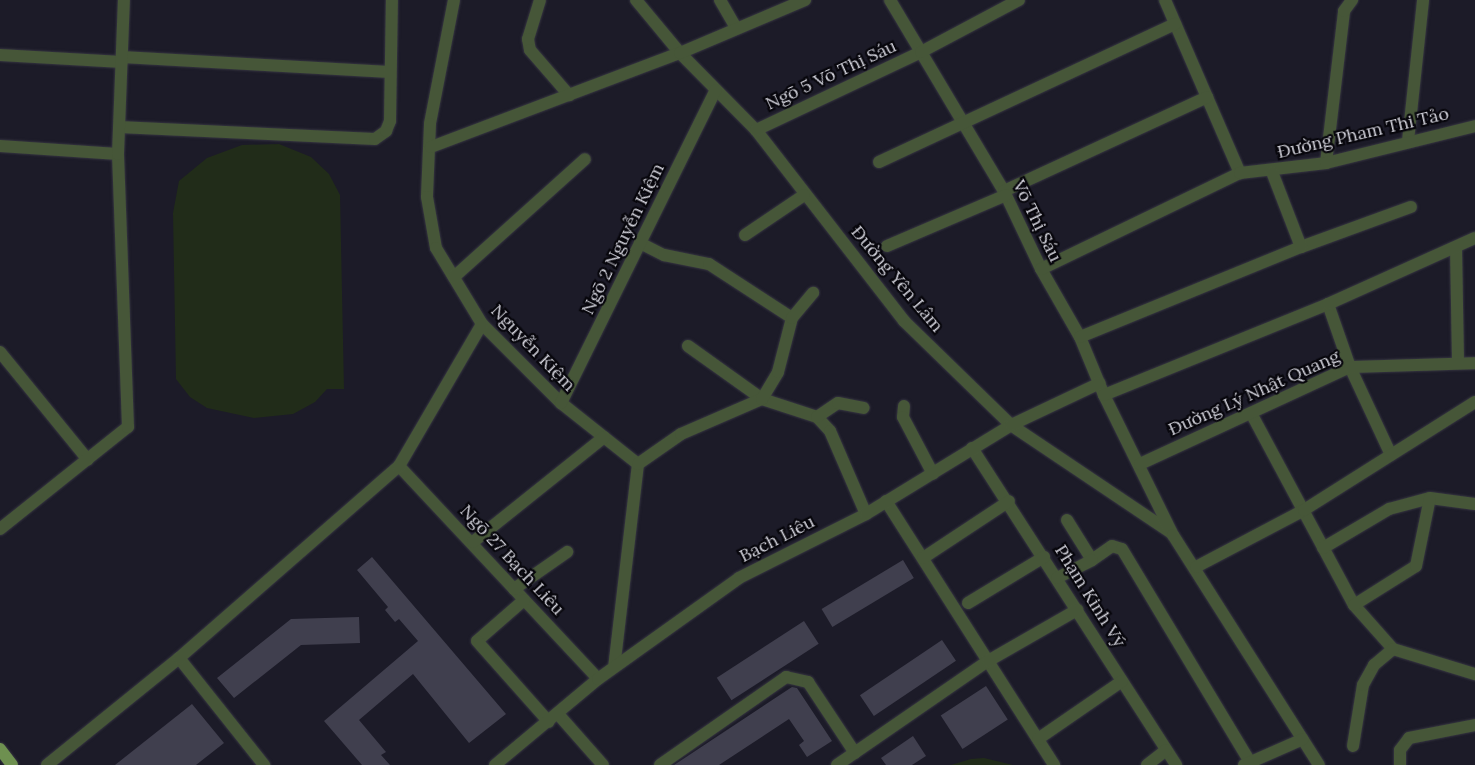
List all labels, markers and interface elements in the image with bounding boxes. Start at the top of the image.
street label: Ngõ 5 Võ Thị Sáu [762,35,900,115]
street label: Đường Pham Thi Tảo [1275,103,1451,163]
street label: Ngõ 2 Nguyễn Kiệm [577,160,669,318]
street label: Võ Thị Sáu [1008,176,1066,266]
street label: Đường Yên Lâm [846,221,948,337]
street label: Nguyễn Kiệm [486,300,580,396]
street label: Đường Lý Nhật Quang [1165,345,1343,441]
street label: Ngõ 27 Bạch Liêu [455,500,569,620]
street label: Bạch Liêu [736,511,818,567]
street label: Phạm Kinh Vỹ [1050,541,1130,651]

